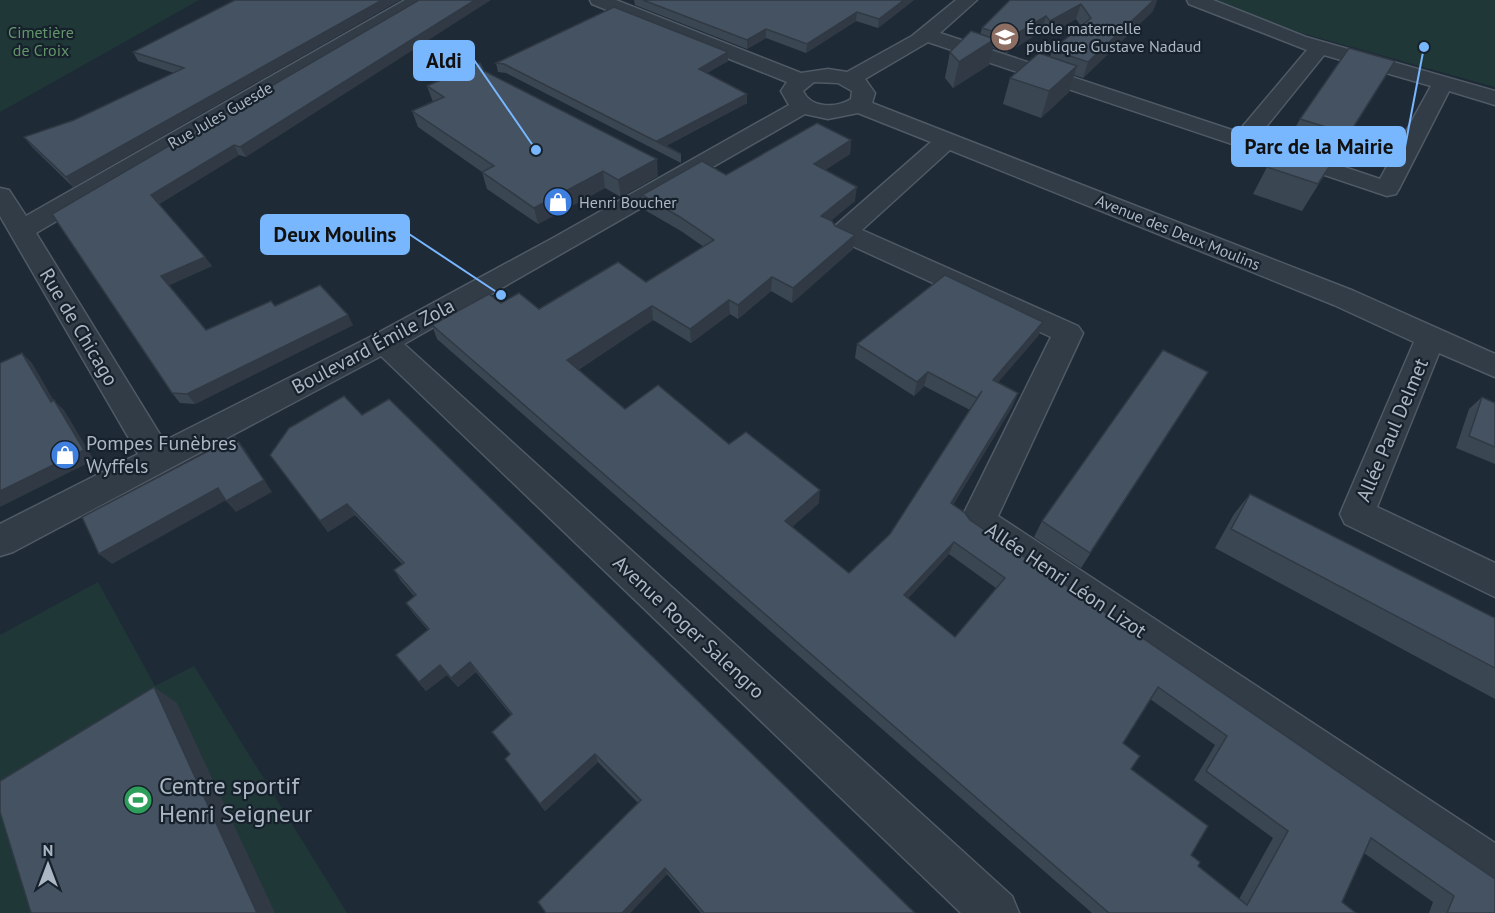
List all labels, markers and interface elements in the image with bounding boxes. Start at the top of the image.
place label: École maternelle publique Gustave Nadaud [1026,18,1201,56]
school or university icon: École maternelle publique Gustave Nadaud [989,21,1021,53]
park label: Cimetière de Croix [8,22,74,60]
callout: Aldi [414,41,474,80]
text: Aldi [426,47,462,74]
street label: Rue Jules Guesde [164,77,276,153]
callout: Parc de la Mairie [1232,127,1405,166]
text: Parc de la Mairie [1245,133,1393,160]
shop icon: Henri Boucher [542,186,574,218]
street label: Avenue des Deux Moulins [1093,190,1263,274]
place label: Henri Boucher [579,192,677,212]
callout: Deux Moulins [261,215,409,254]
text: Deux Moulins [274,221,397,248]
street label: Rue de Chicago [34,264,124,390]
street label: Boulevard Émile Zola [287,292,459,400]
street label: Allée Paul Delmet [1350,354,1434,506]
place label: Pompes Funèbres Wyffels [86,430,237,479]
shop icon: Pompes Funèbres Wyffels [49,439,81,471]
street label: Allée Henri Léon Lizot [980,516,1152,644]
street label: Avenue Roger Salengro [608,550,770,704]
place label: Centre sportif Henri Seigneur [159,770,312,829]
sports icon: Centre sportif Henri Seigneur [122,784,154,816]
north arrow [18,835,78,895]
text: N [43,840,53,860]

